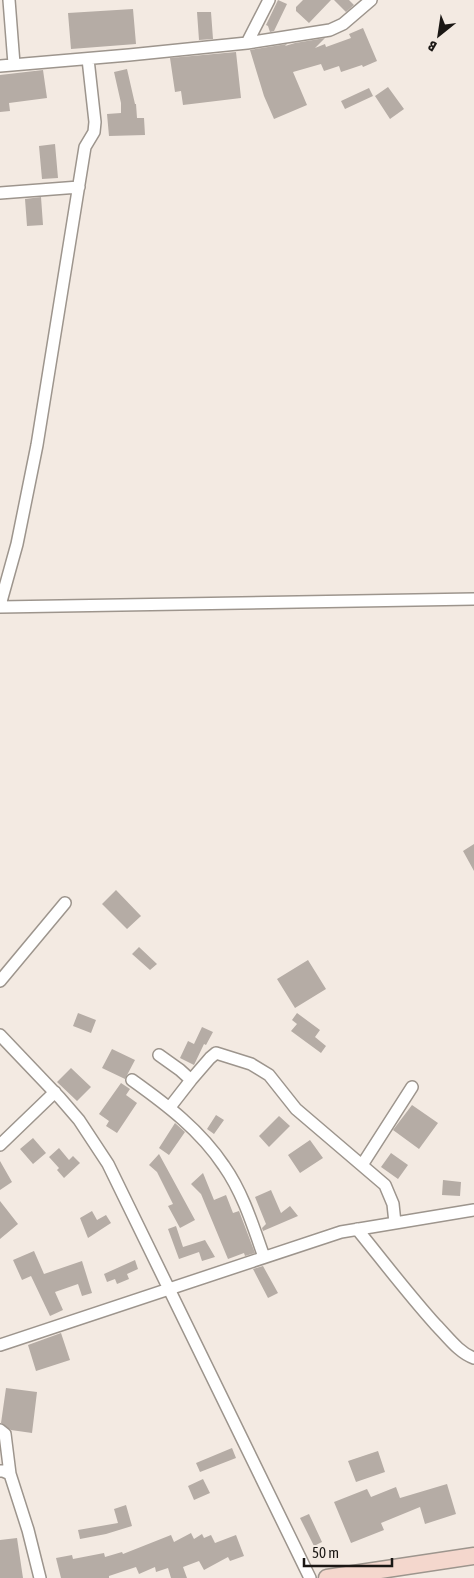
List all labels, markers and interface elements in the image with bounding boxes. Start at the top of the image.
north arrow [414,10,464,60]
text: B [425,37,439,55]
scale bar [304,1536,392,1568]
text: 50 m [312,1544,339,1561]

